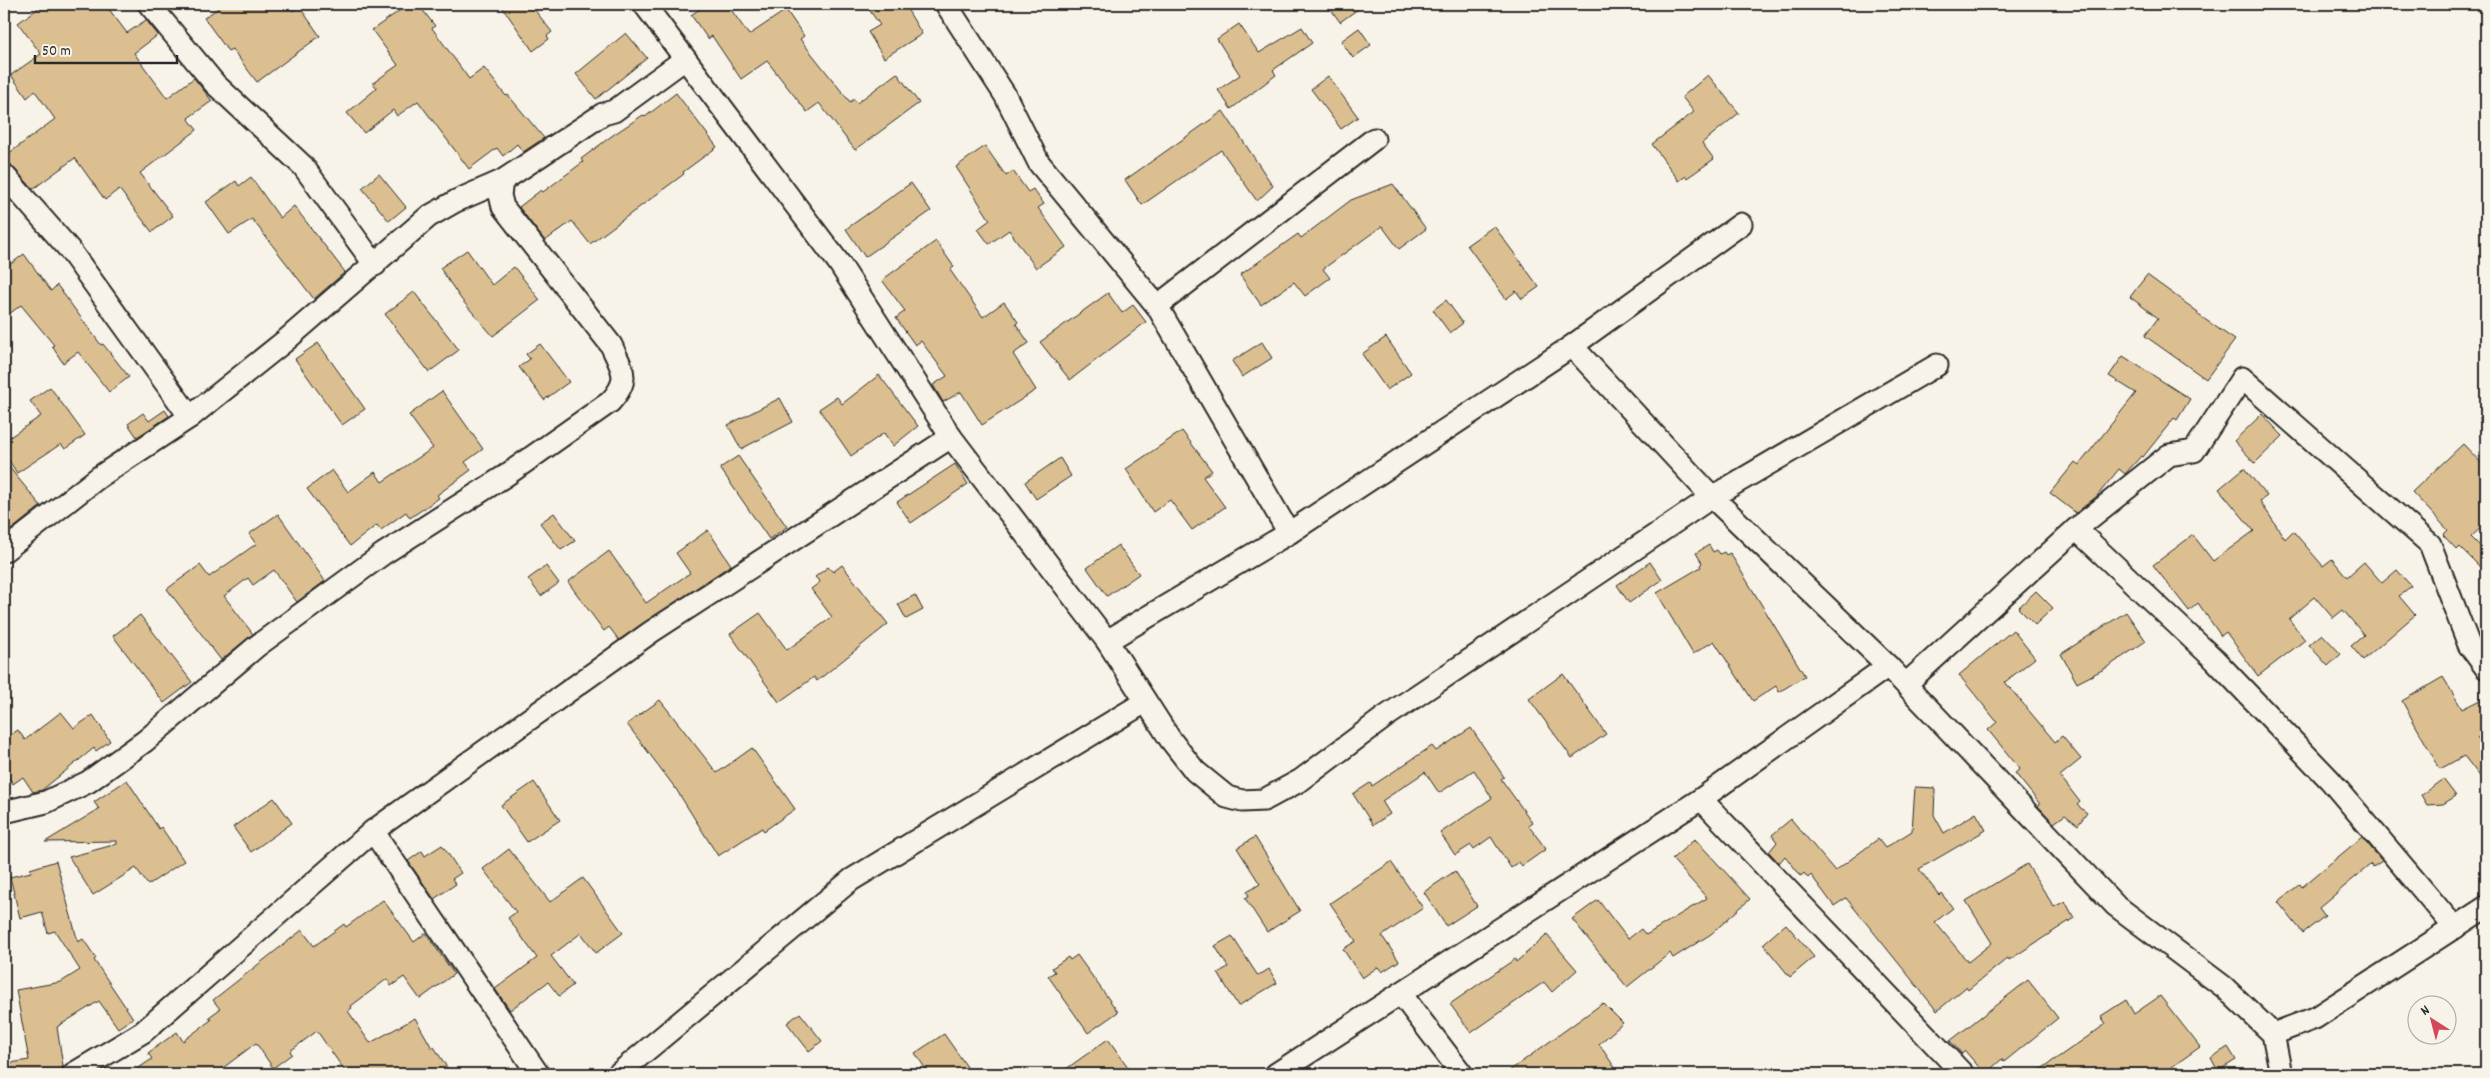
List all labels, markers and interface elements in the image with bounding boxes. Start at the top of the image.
scale bar [35,32,178,64]
text: 50 m [42,41,71,63]
north arrow [2408,996,2458,1046]
text: N [2417,1001,2434,1021]

